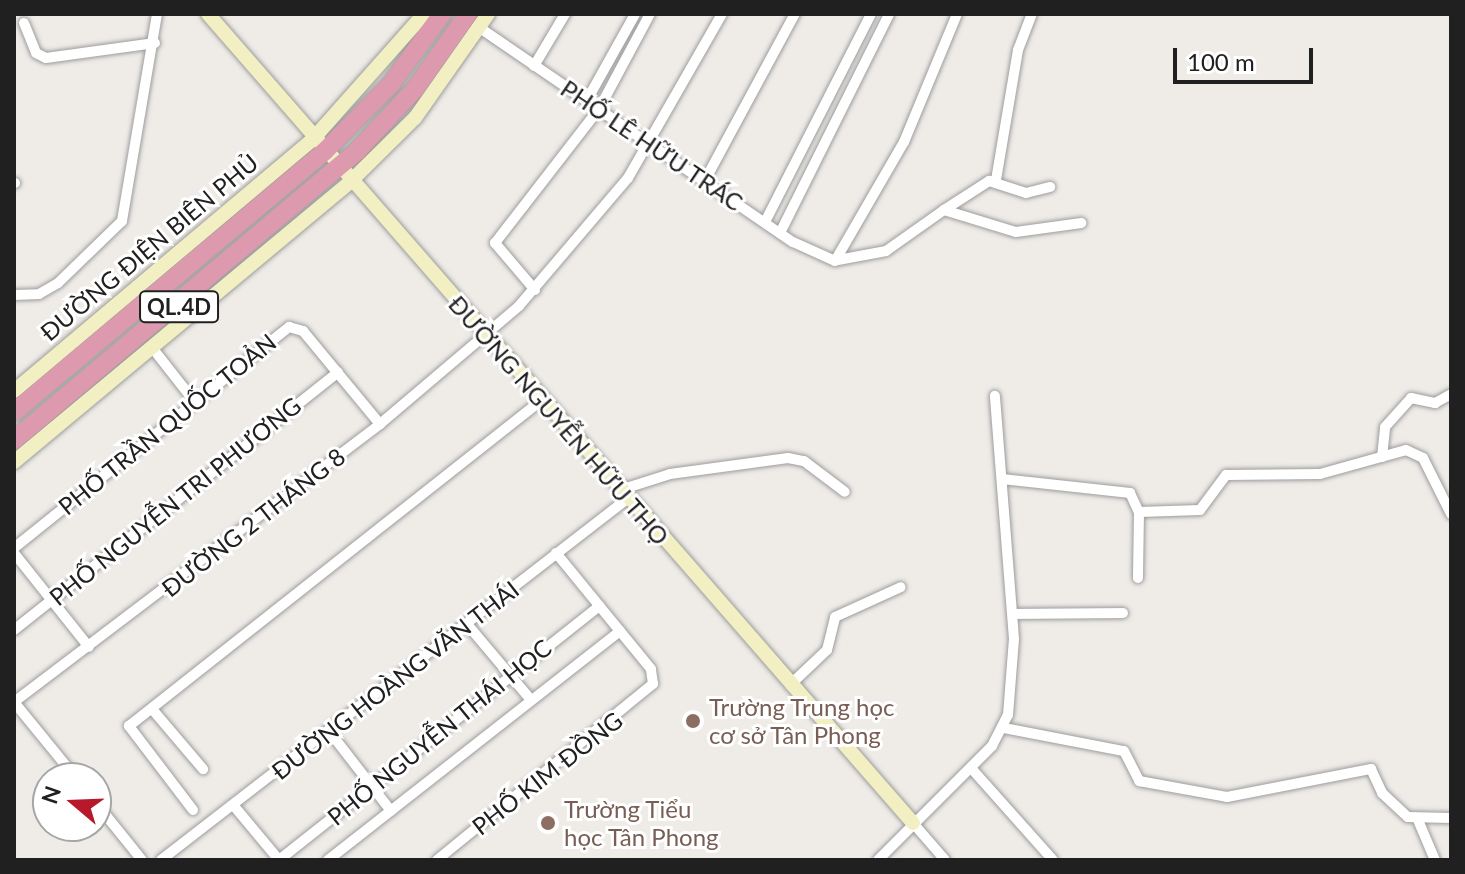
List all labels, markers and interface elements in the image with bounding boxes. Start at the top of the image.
scale bar [1177,32,1317,82]
text: 100 m [1187,47,1255,76]
street label: PHỐ LÊ HỮU TRÁC [555,73,749,217]
street label: ĐƯỜNG ĐIỆN BIÊN PHỦ [34,148,264,346]
road number: QL.4D [139,289,219,325]
street label: ĐƯỜNG NGUYỄN HỮU THỌ [443,289,675,551]
street label: PHỐ TRẦN QUỐC TOẢN [52,327,282,521]
street label: PHỐ NGUYỄN TRI PHƯƠNG [43,390,307,612]
street label: ĐƯỜNG 2 THÁNG 8 [155,441,351,603]
street label: ĐƯỜNG HOÀNG VĂN THÁI [265,574,525,786]
street label: PHỐ NGUYỄN THÁI HỌC [321,633,557,831]
place label: Trường Trung học cơ sở Tân Phong [709,693,895,749]
street label: PHỐ KIM ĐỒNG [466,705,628,841]
marker: Trường Trung học cơ sở Tân Phong [684,712,702,730]
north arrow [32,762,112,842]
text: N [35,782,66,807]
place label: Trường Tiểu học Tân Phong [564,795,719,851]
marker: Trường Tiểu học Tân Phong [539,814,557,832]

